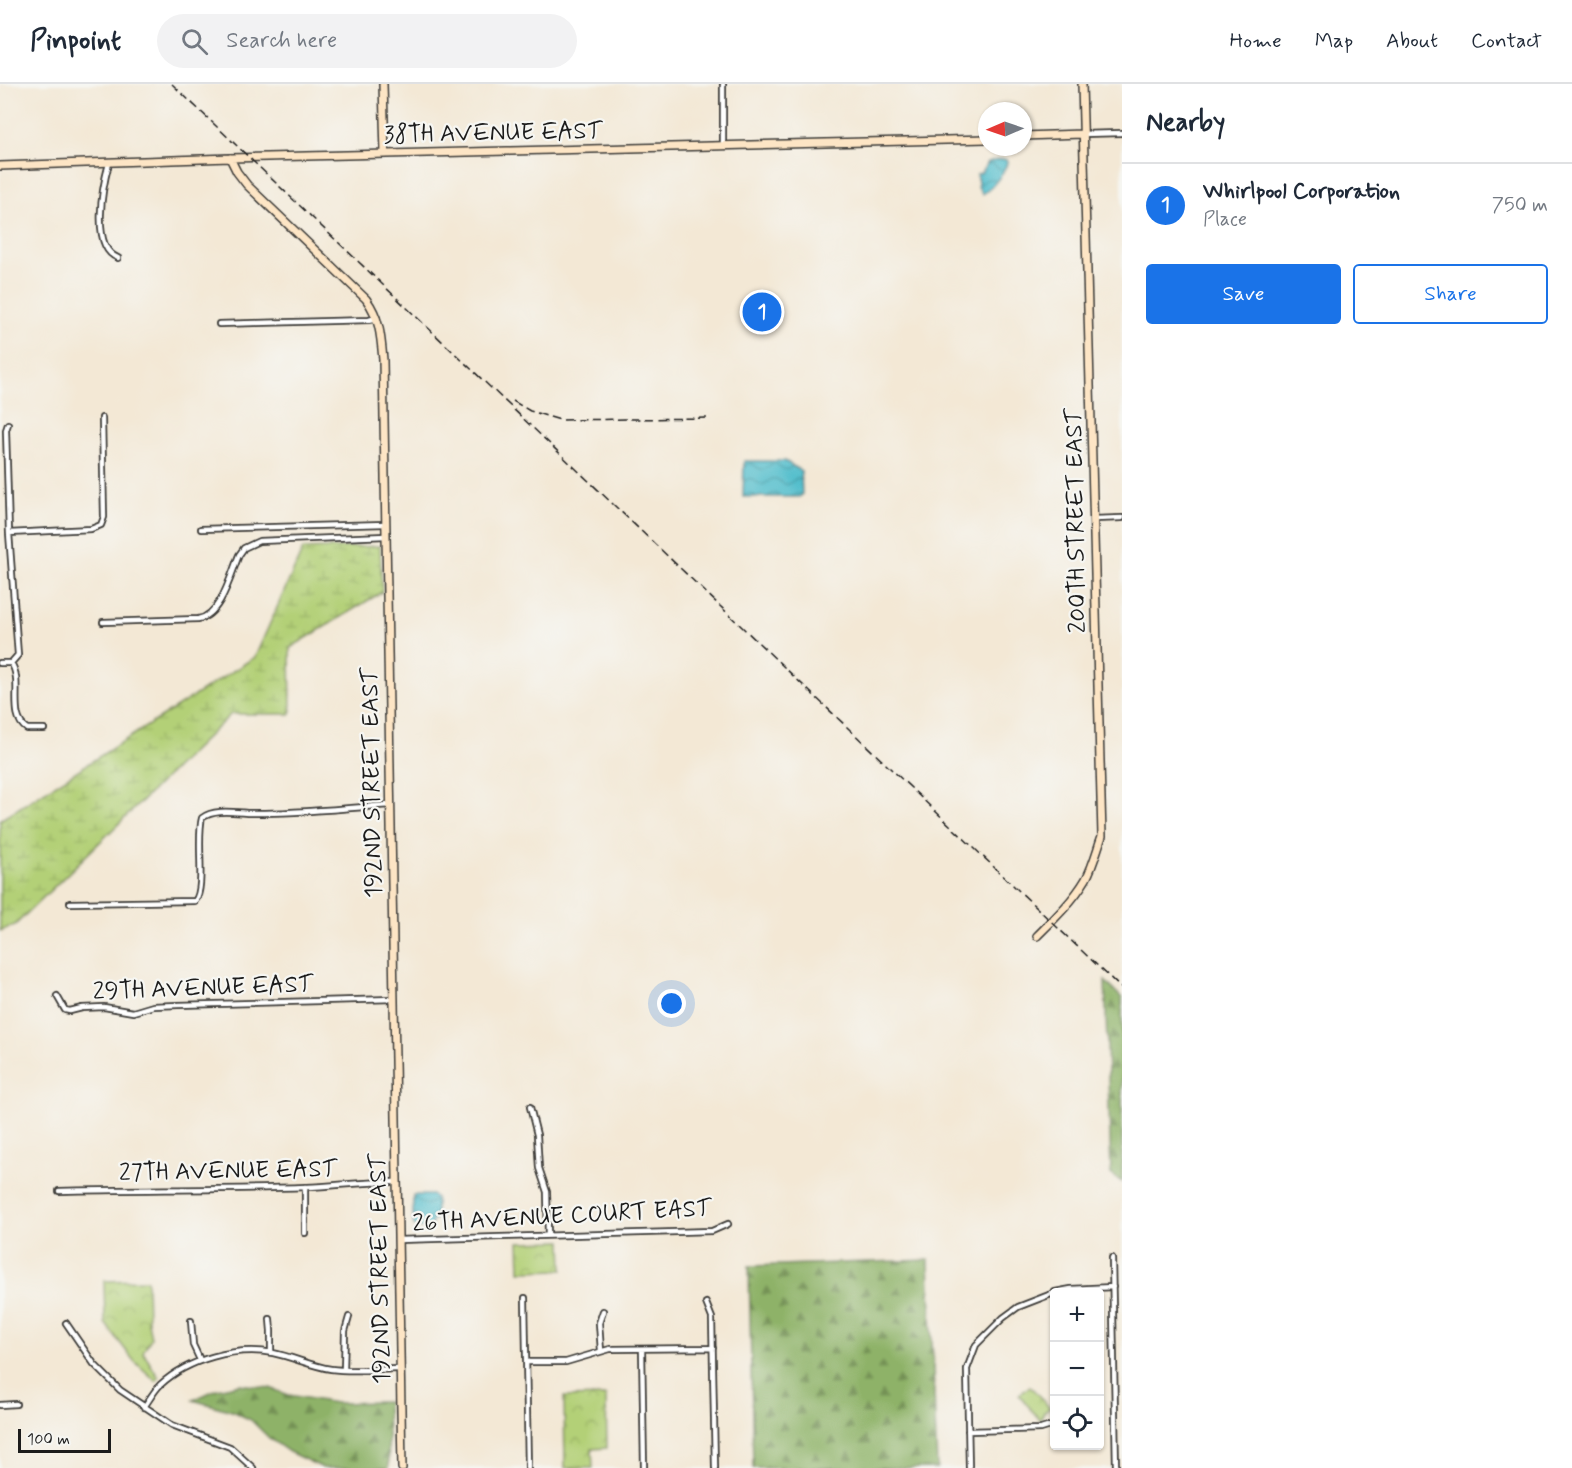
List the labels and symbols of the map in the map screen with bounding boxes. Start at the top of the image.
north arrow [978,102,1032,156]
street label: 38TH AVENUE EAST [383,116,603,151]
pin: 1 [742,290,782,334]
street label: 200TH STREET EAST [1059,408,1094,634]
street label: 192ND STREET EAST [355,667,390,898]
street label: 29TH AVENUE EAST [92,969,315,1008]
your location [657,989,686,1018]
street label: 192ND STREET EAST [363,1153,398,1384]
street label: 27TH AVENUE EAST [118,1154,338,1189]
street label: 26TH AVENUE COURT EAST [412,1193,713,1240]
scale bar [18,1426,111,1454]

